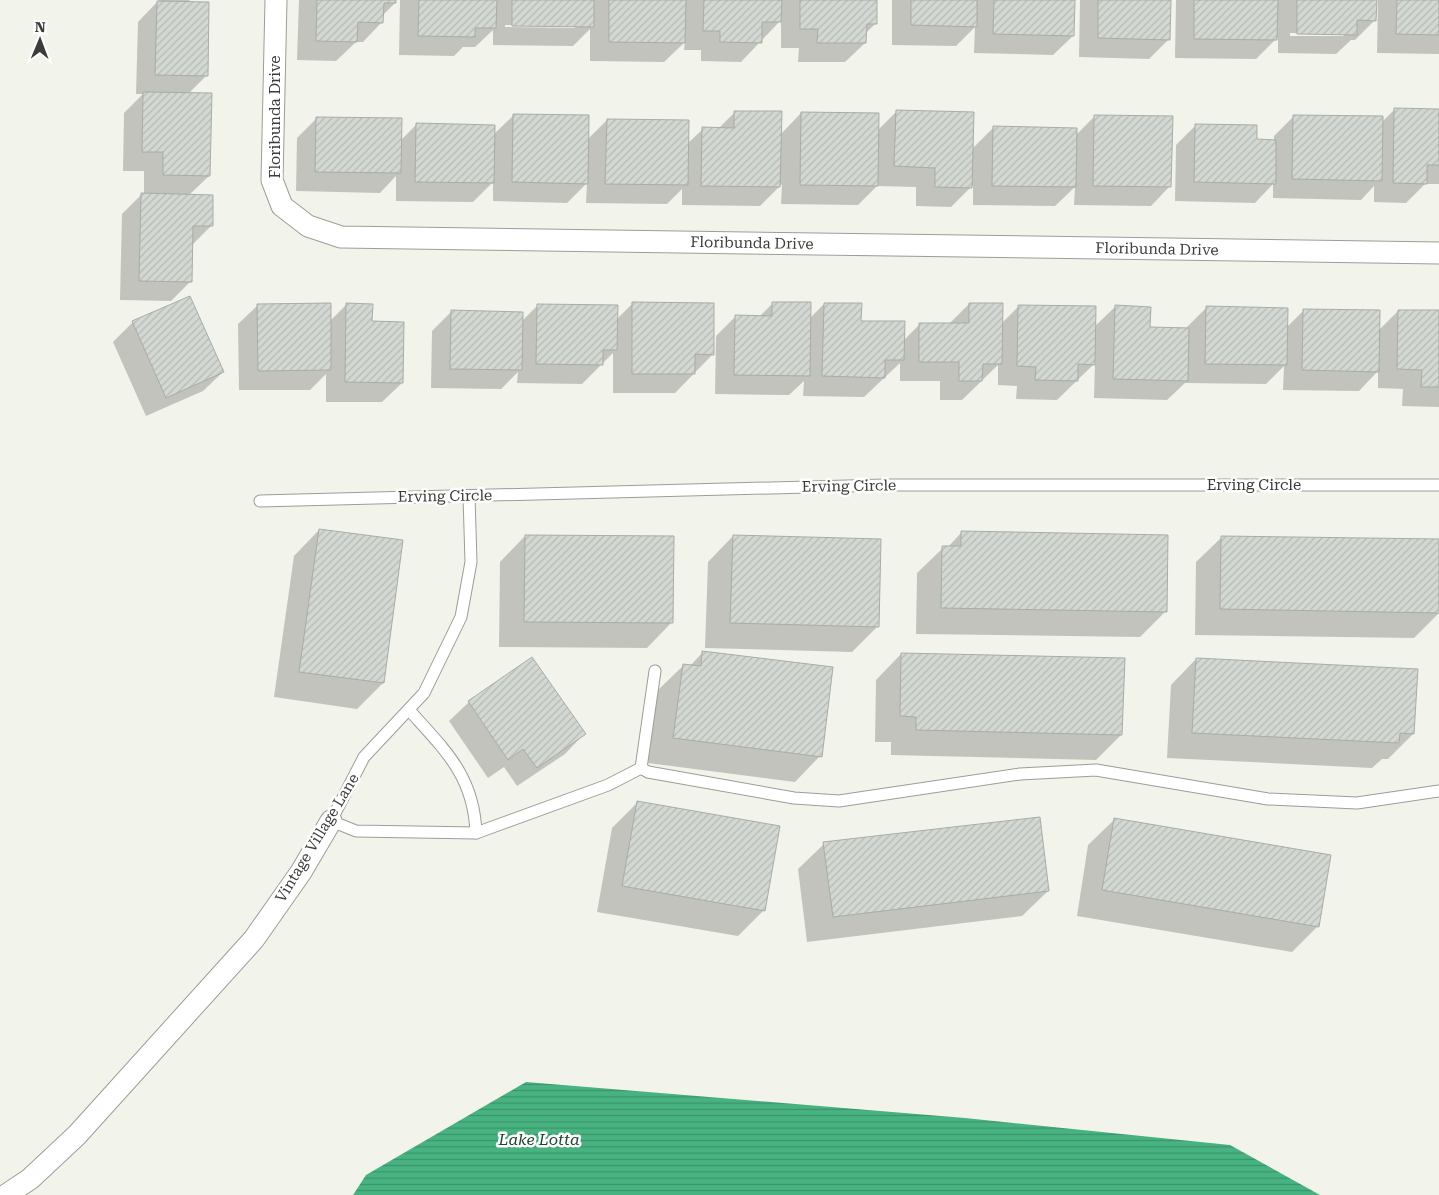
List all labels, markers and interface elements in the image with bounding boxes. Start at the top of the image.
north arrow [15,15,65,65]
text: N [35,19,46,35]
street label: Floribunda Drive [266,55,284,179]
street label: Floribunda Drive [690,233,814,253]
street label: Floribunda Drive [1095,239,1219,259]
street label: Erving Circle [802,476,896,496]
street label: Erving Circle [1207,476,1301,494]
street label: Erving Circle [398,486,492,506]
street label: Vintage Village Lane [271,770,363,906]
water label: Lake Lotta [497,1130,580,1149]

